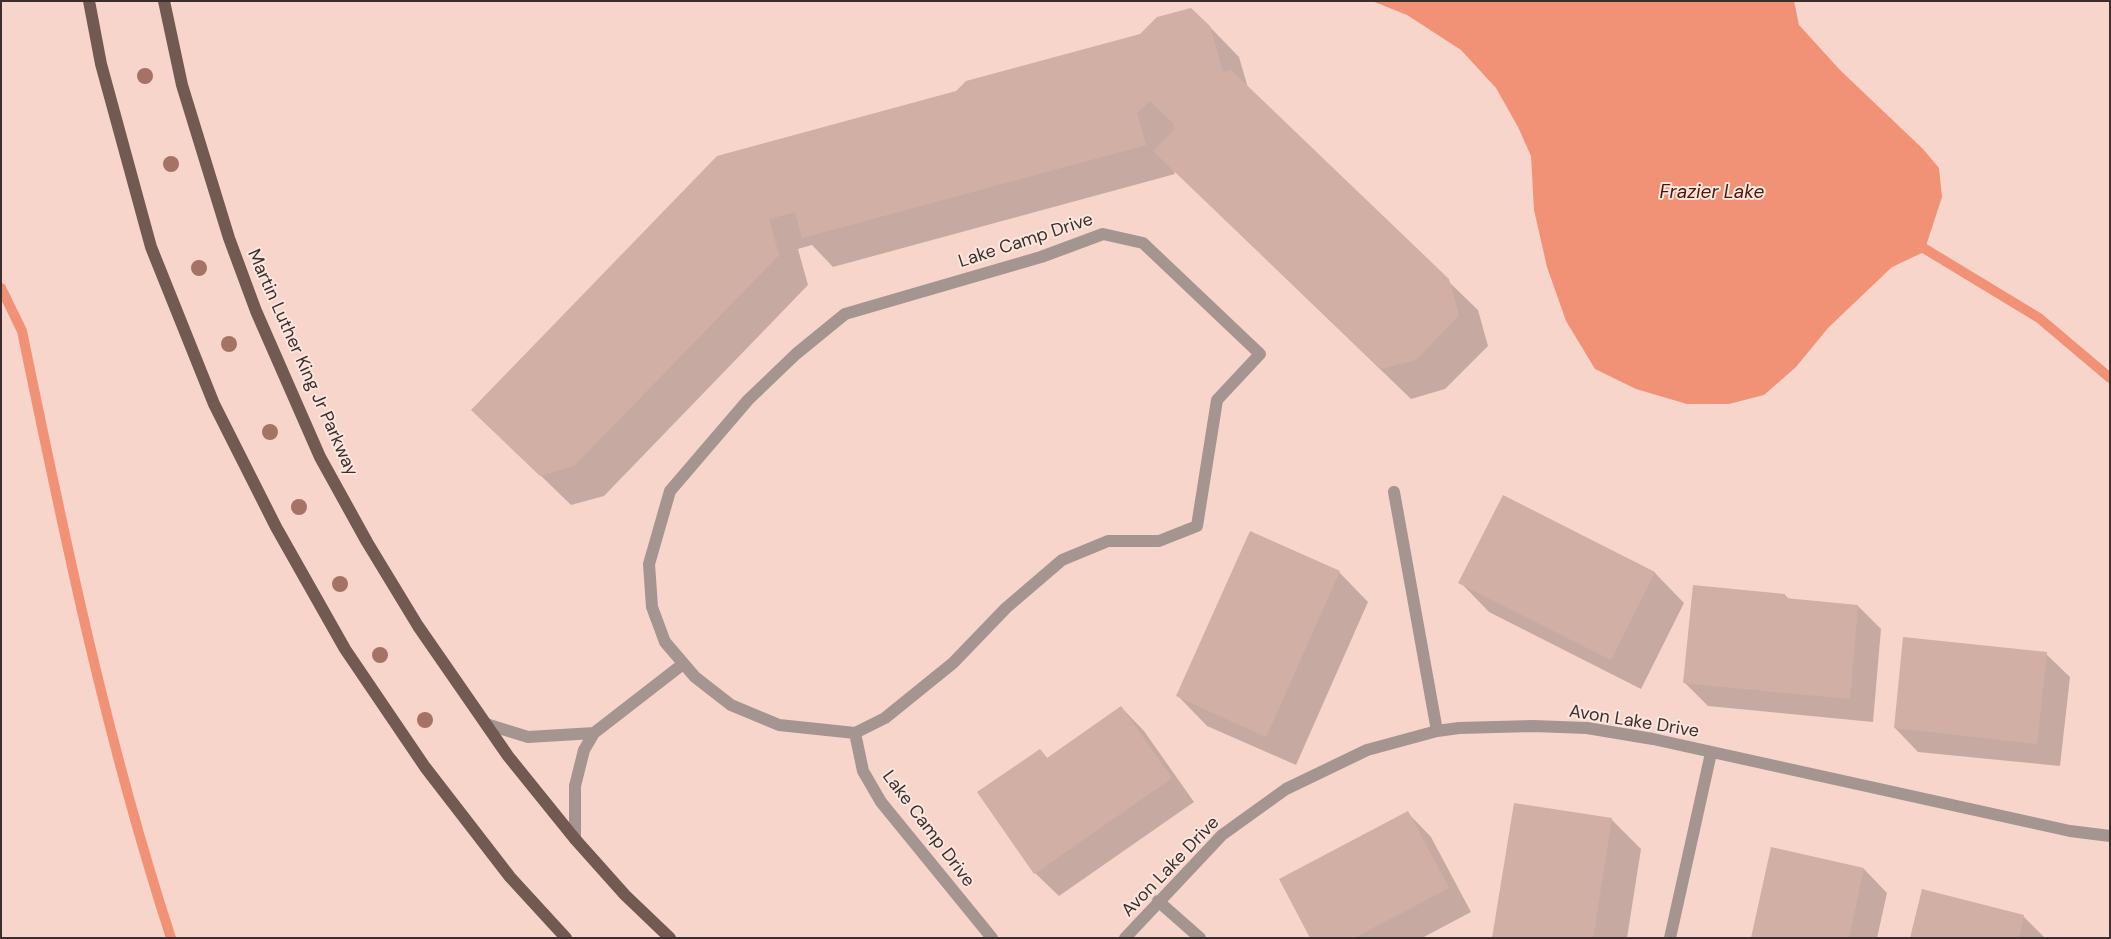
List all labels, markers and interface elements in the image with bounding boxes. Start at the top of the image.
water label: Frazier Lake [1660,182,1764,204]
street label: Lake Camp Drive [956,209,1096,273]
street label: Martin Luther King Jr Parkway [242,246,362,480]
street label: Avon Lake Drive [1568,701,1700,743]
street label: Lake Camp Drive [877,767,979,891]
street label: Avon Lake Drive [1118,812,1224,922]

